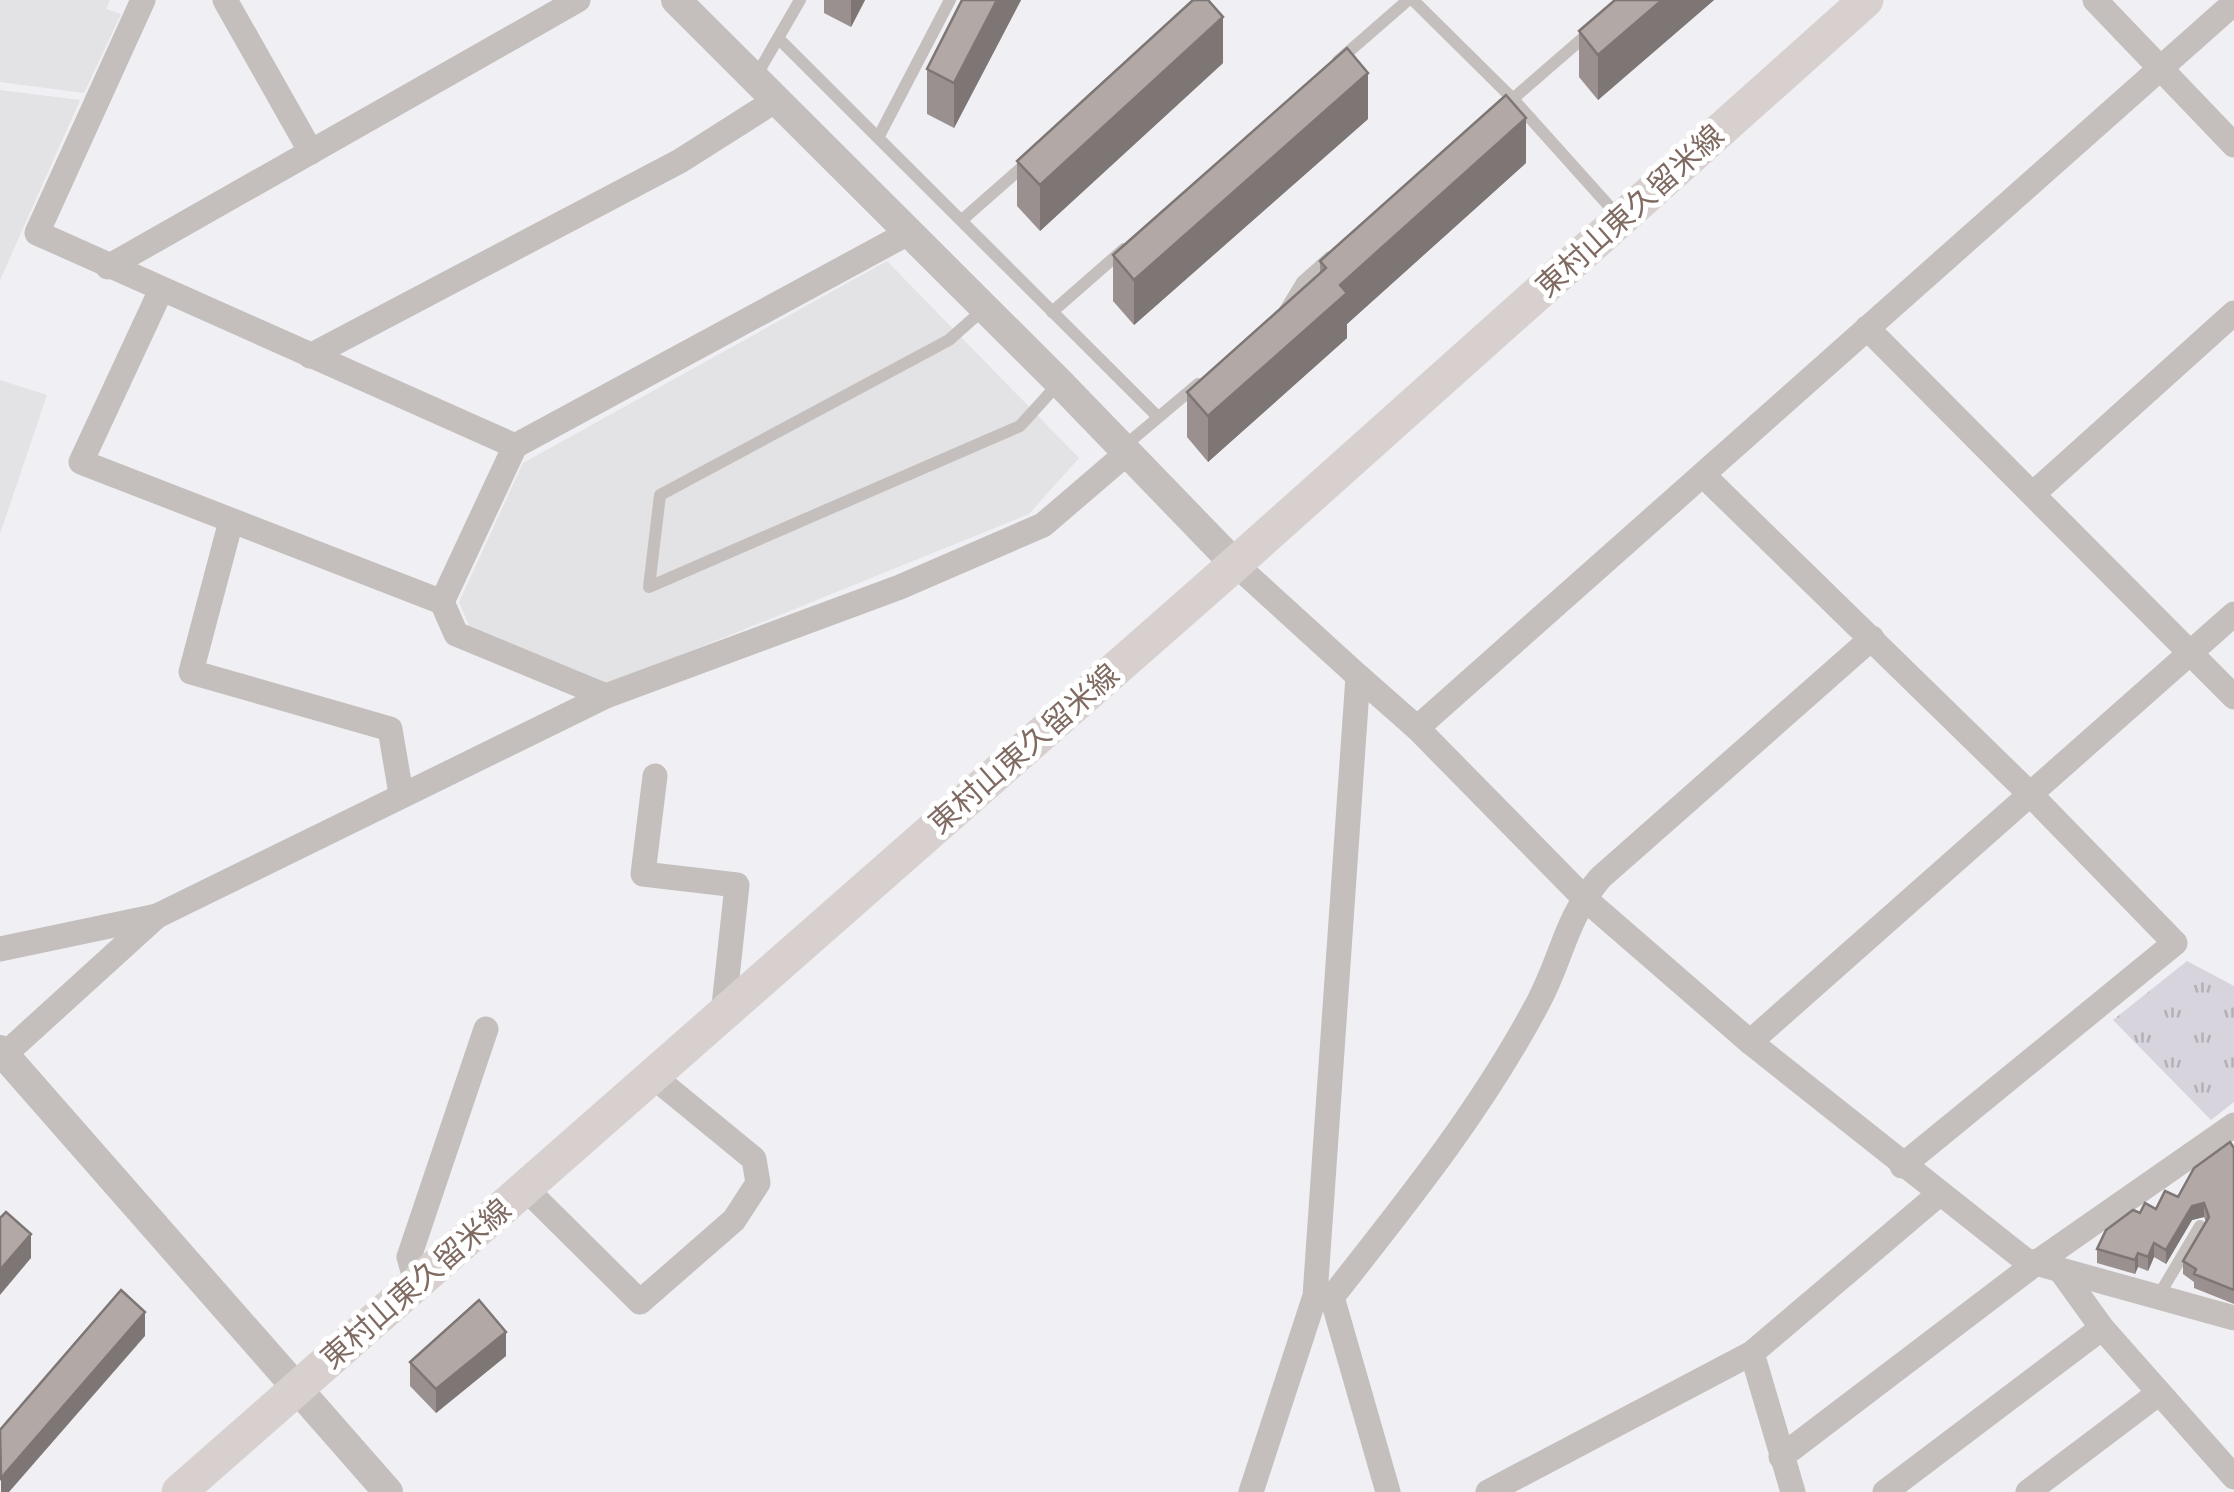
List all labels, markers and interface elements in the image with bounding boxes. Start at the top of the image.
street label: 東村山東久留米線 [1529,117,1731,305]
street label: 東村山東久留米線 [922,657,1126,841]
street label: 東村山東久留米線 [314,1192,518,1376]

